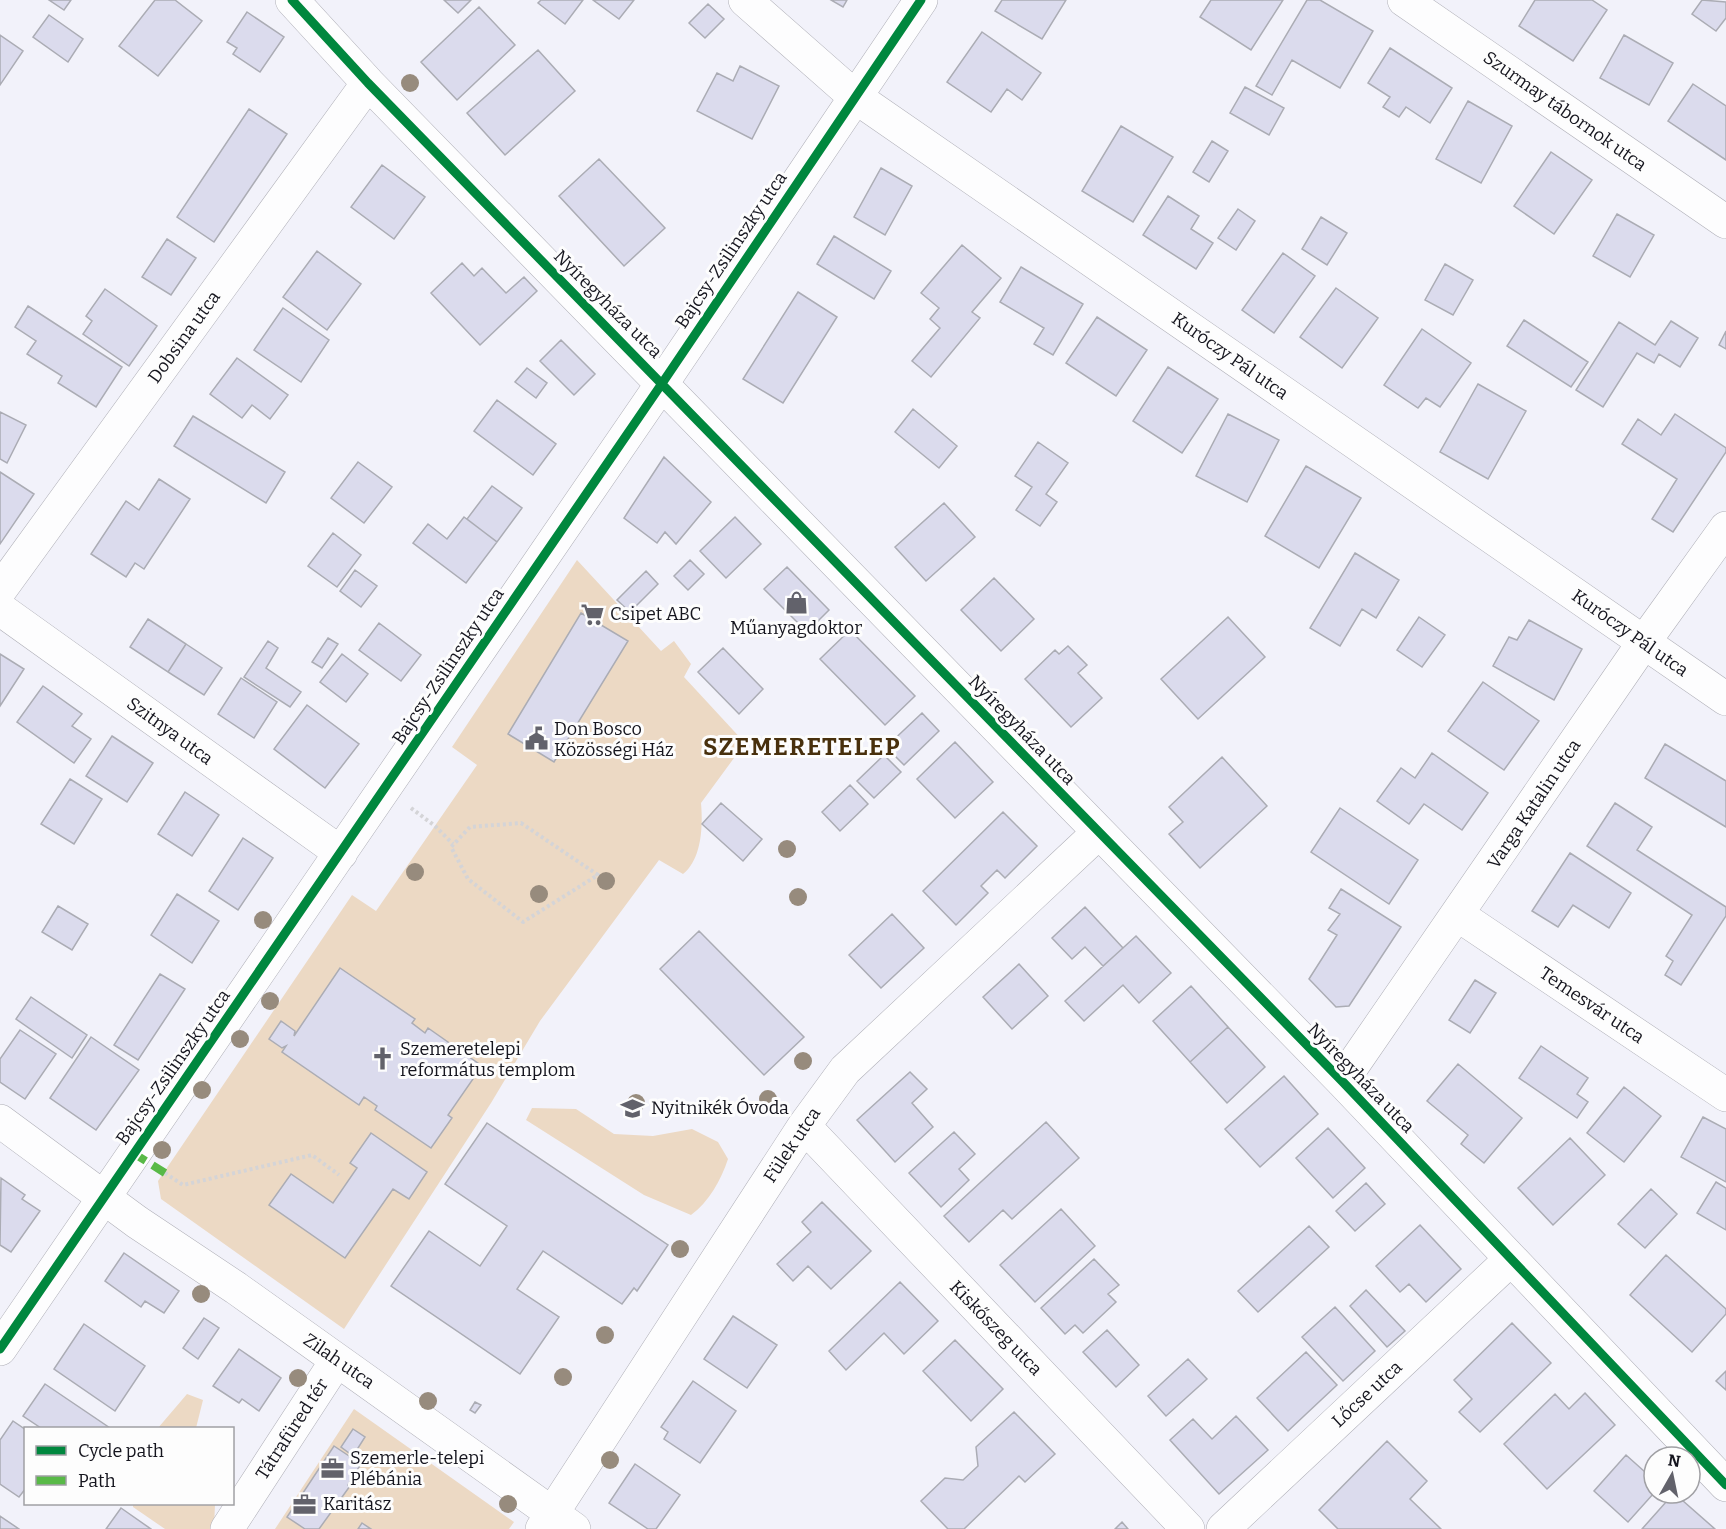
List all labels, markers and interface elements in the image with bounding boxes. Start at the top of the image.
street label: Szurmay tábornok utca [1479,46,1651,176]
street label: Bajcsy-Zsilinszky utca [670,167,792,333]
street label: Nyíregyháza utca [549,245,667,363]
street label: Dobsina utca [143,286,225,387]
street label: Kuróczy Pál utca [1168,308,1293,404]
street label: Bajcsy-Zsilinszky utca [387,583,509,749]
street label: Kuróczy Pál utca [1568,585,1693,681]
shop icon: Műanyagdoktor [783,589,809,615]
supermarket icon: Csipet ABC [579,601,605,627]
place label: Csipet ABC [610,603,701,625]
place label: Műanyagdoktor [730,617,862,639]
street label: Nyíregyháza utca [964,670,1080,790]
street label: Szitnya utca [123,692,217,770]
place label: Don Bosco Közösségi Ház [554,718,674,761]
public building icon: Don Bosco Közösségi Ház [523,726,549,752]
district label: SZEMERETELEP [703,733,901,761]
street label: Varga Katalin utca [1483,735,1586,873]
street label: Temesvár utca [1535,962,1649,1048]
street label: Bajcsy-Zsilinszky utca [111,985,235,1149]
street label: Nyíregyháza utca [1303,1018,1419,1138]
place label: Szemeretelepi református templom [400,1038,575,1081]
church icon: Szemeretelepi református templom [369,1046,395,1072]
school or university icon: Nyitnikék Óvoda [620,1095,646,1121]
place label: Nyitnikék Óvoda [651,1097,789,1119]
street label: Fülek utca [759,1103,825,1187]
street label: Kiskőszeg utca [945,1276,1047,1380]
street label: Zilah utca [299,1328,379,1394]
street label: Lőcse utca [1327,1356,1407,1432]
street label: Tátrafüred tér [251,1374,333,1484]
legend [24,1427,234,1505]
text: Cycle path [78,1440,164,1462]
north arrow [1642,1445,1702,1505]
place label: Szemerle-telepi Plébánia [350,1447,484,1490]
text: N [1667,1450,1682,1471]
office icon: Szemerle-telepi Plébánia [319,1455,345,1481]
text: Path [78,1470,116,1492]
office icon: Karitász [292,1491,318,1517]
place label: Karitász [323,1493,391,1515]

